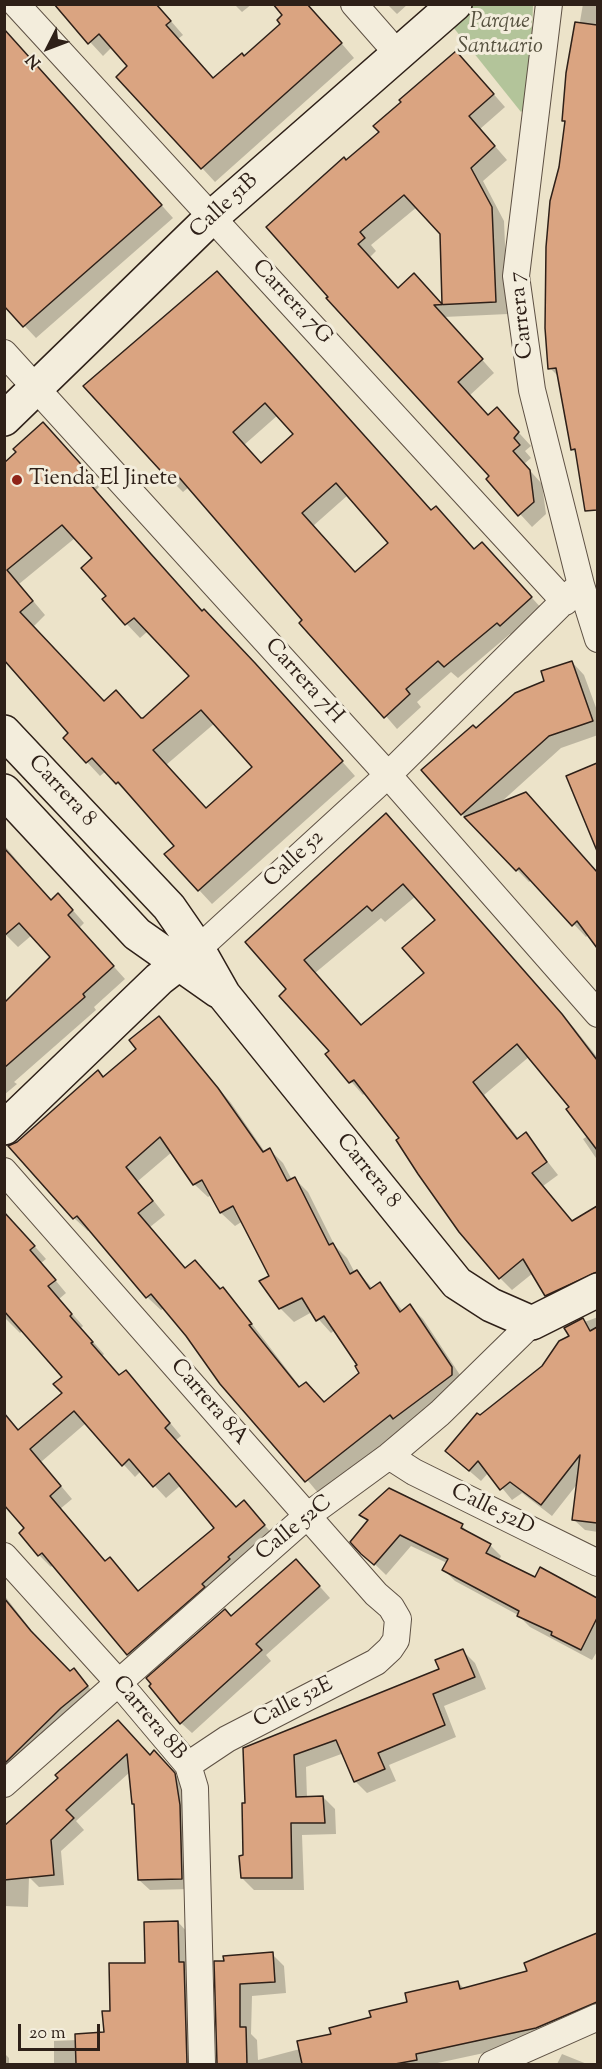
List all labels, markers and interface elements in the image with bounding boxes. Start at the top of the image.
park label: Parque Santuario [457,10,543,62]
north arrow [18,18,78,78]
text: N [21,48,47,73]
street label: Calle 51B [185,169,265,245]
street label: Carrera 7G [245,255,337,351]
street label: Carrera 7 [505,270,541,360]
place label: Tienda El Jinete [29,467,177,493]
marker: Tienda El Jinete [10,473,24,487]
street label: Carrera 7H [258,634,348,730]
street label: Carrera 8 [21,751,101,833]
street label: Calle 52 [260,826,330,894]
street label: Carrera 8 [329,1129,405,1215]
street label: Carrera 8A [163,1354,253,1452]
street label: Calle 52D [446,1479,538,1543]
street label: Calle 52C [252,1490,338,1568]
street label: Carrera 8B [105,1671,191,1767]
street label: Calle 52E [250,1673,338,1735]
scale bar [21,2012,104,2050]
text: 20 m [29,2021,66,2047]

